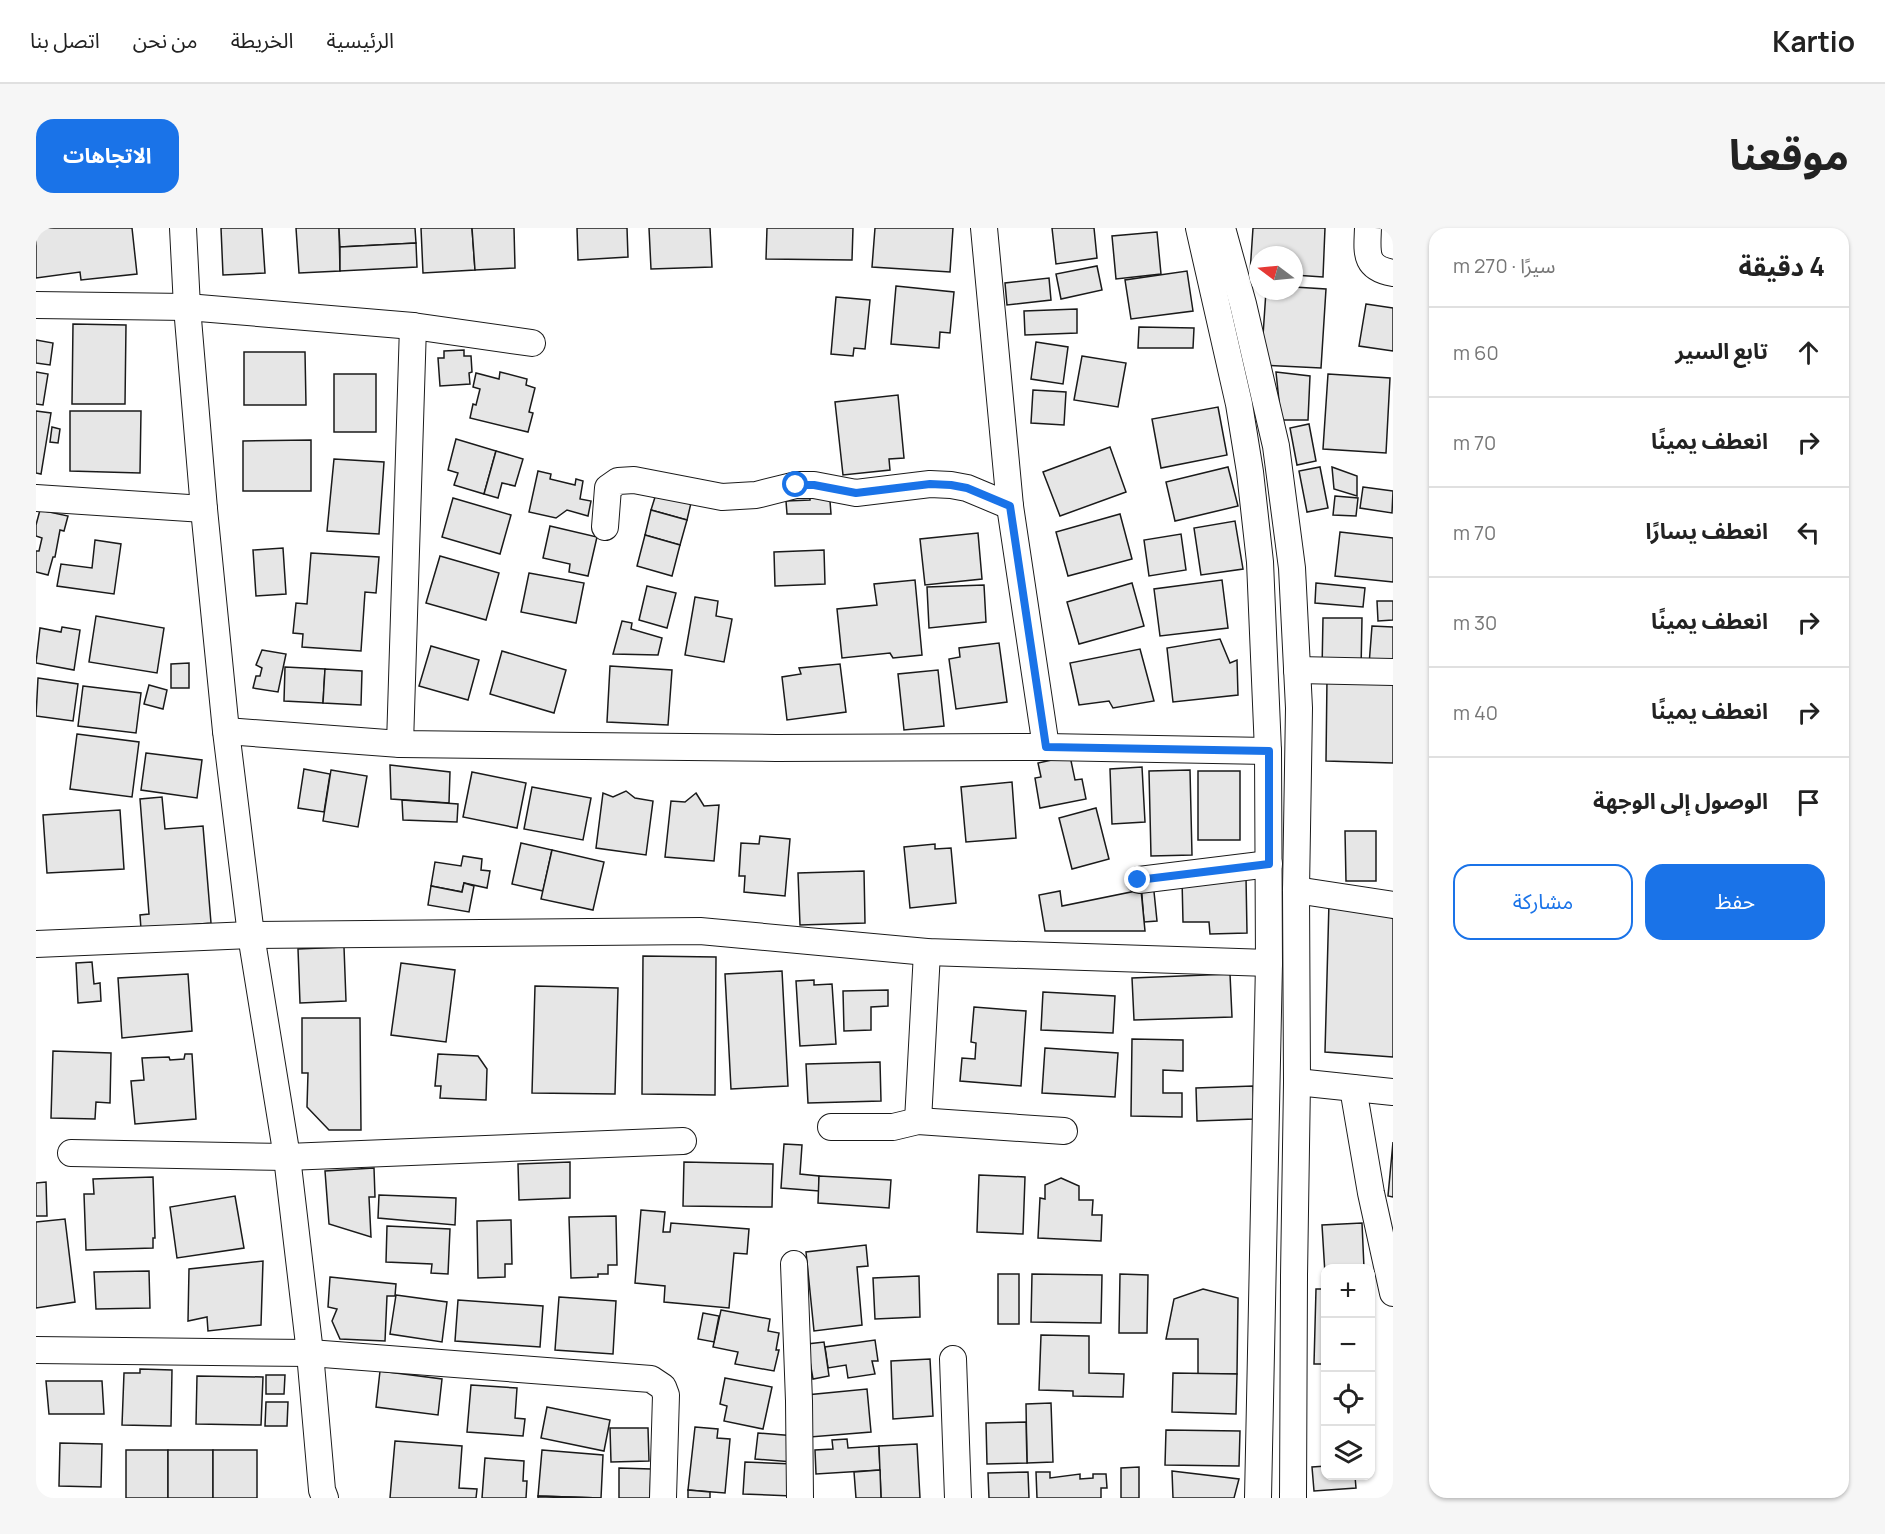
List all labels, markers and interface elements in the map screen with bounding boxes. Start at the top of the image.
text: Kartio [1772,22,1855,60]
text: اتصل بنا [30,26,100,54]
text: من نحن [133,26,198,54]
text: الخريطة [231,26,294,54]
text: الرئيسية [327,26,394,54]
button: الاتجاهات [36,119,179,193]
text: موقعنا [1729,125,1849,183]
north arrow [1249,246,1303,300]
text: 4 دقيقة [1739,248,1825,284]
text: سيرًا · 270 m [1453,252,1555,279]
text: تابع السير [1675,336,1768,366]
icon: ahead [1792,336,1825,369]
text: 60 m [1453,339,1499,366]
text: انعطف يمينًا [1651,426,1768,456]
icon: right [1792,426,1825,459]
text: 70 m [1453,429,1496,456]
route start [782,471,808,497]
text: انعطف يسارًا [1645,516,1768,546]
icon: left [1792,516,1825,549]
text: 70 m [1453,519,1496,546]
text: انعطف يمينًا [1651,606,1768,636]
icon: right [1792,606,1825,639]
text: 30 m [1453,609,1497,636]
text: انعطف يمينًا [1651,696,1768,726]
icon: right [1792,696,1825,729]
text: 40 m [1453,699,1498,726]
text: الوصول إلى الوجهة [1593,786,1768,816]
icon: arrive [1792,786,1825,819]
button: مشاركة [1453,864,1633,940]
button: حفظ [1645,864,1825,940]
route end [1124,866,1150,892]
map controls [1321,1264,1375,1480]
button: + [1321,1264,1375,1318]
button: − [1321,1318,1375,1372]
button: locate [1321,1372,1375,1426]
button: layers [1321,1426,1375,1480]

